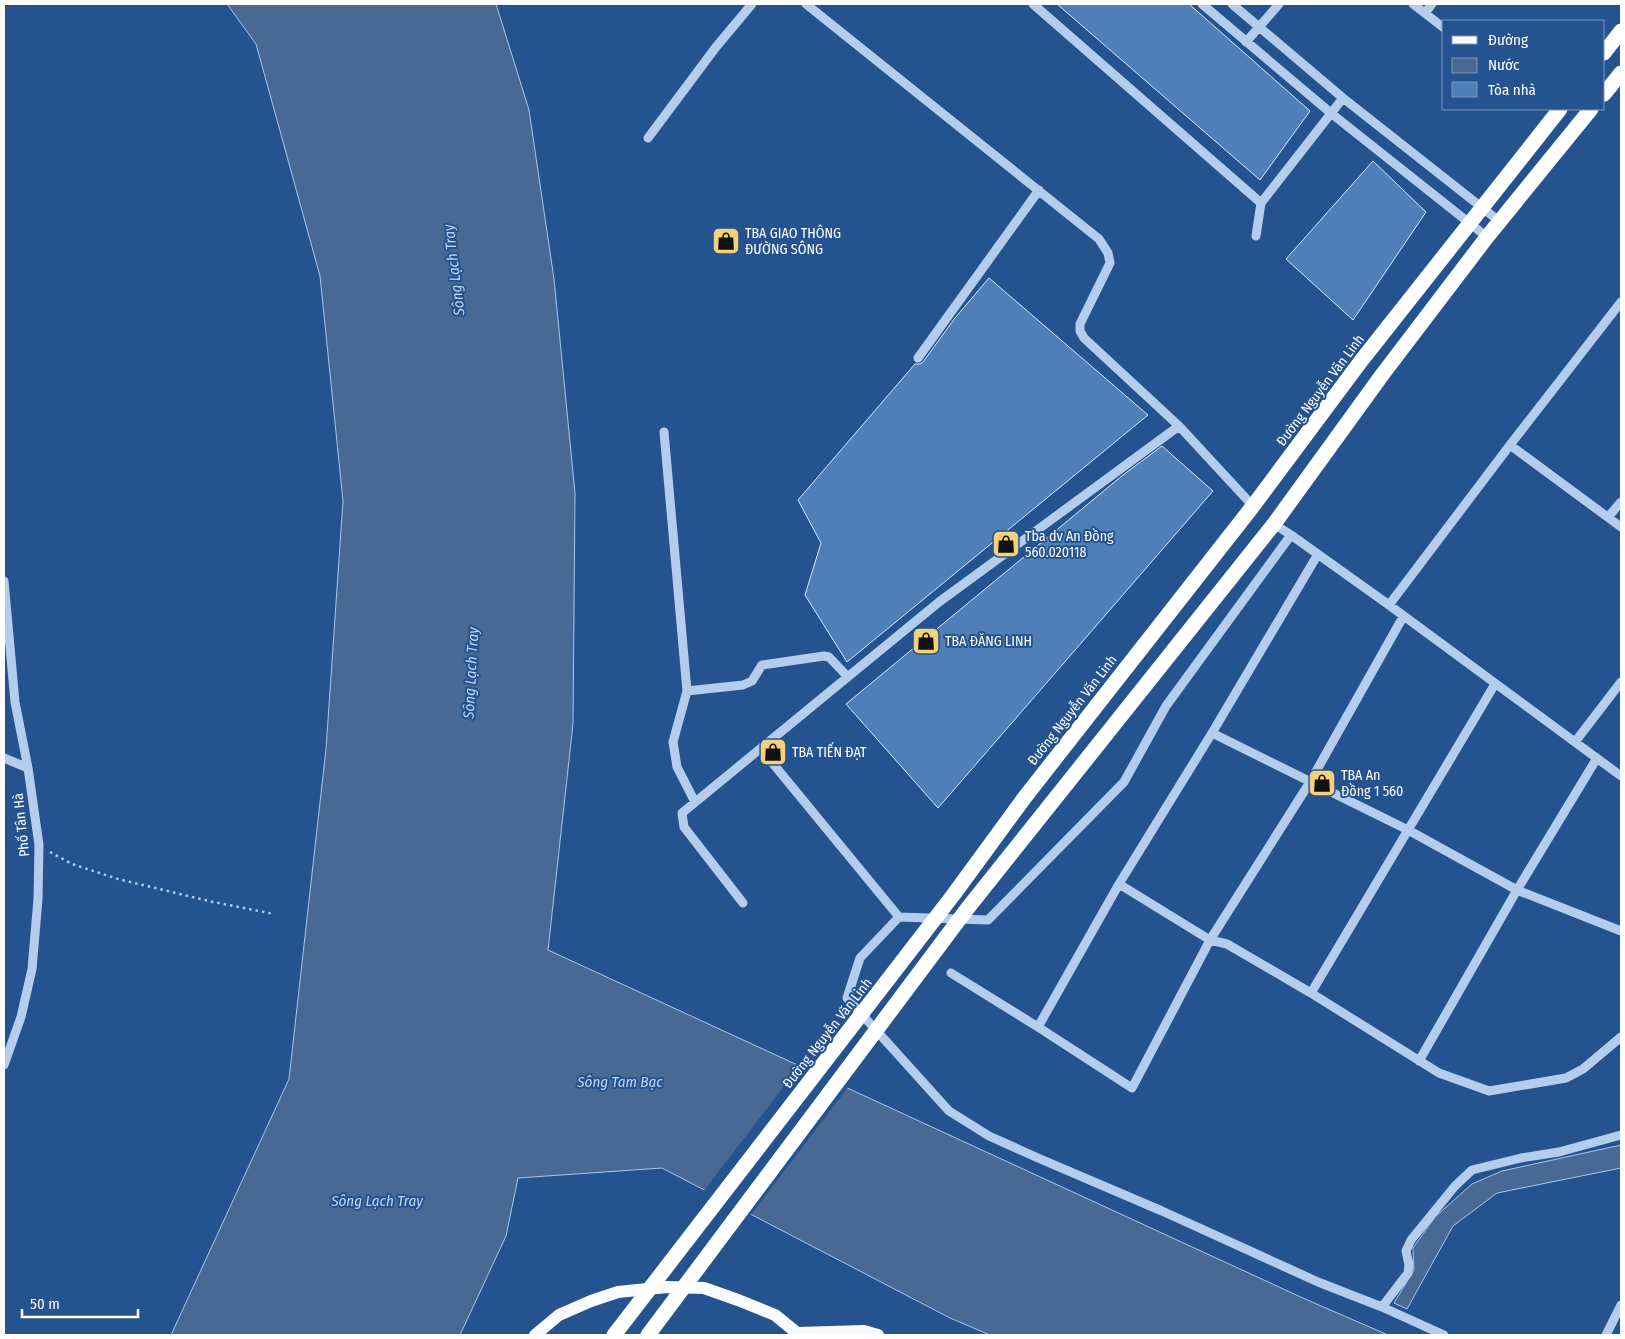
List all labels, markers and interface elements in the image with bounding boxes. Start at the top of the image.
legend [1442,20,1605,110]
text: Đường [1488,31,1528,49]
text: Nước [1488,56,1520,74]
text: Tòa nhà [1488,81,1536,99]
water label: Sông Lạch Tray [439,222,469,318]
place label: TBA GIAO THÔNG ĐƯỜNG SÔNG [745,224,841,258]
shop icon: TBA GIAO THÔNG ĐƯỜNG SÔNG [711,226,741,256]
street label: Đường Nguyễn Văn Linh [1273,331,1368,449]
place label: Tba dv An Đồng 560.020118 [1025,527,1114,561]
shop icon: Tba dv An Đồng 560.020118 [991,529,1021,559]
water label: Sông Lạch Tray [460,625,482,720]
shop icon: TBA ĐĂNG LINH [911,626,941,656]
place label: TBA ĐĂNG LINH [945,633,1032,650]
street label: Đường Nguyễn Văn Linh [1024,652,1121,769]
shop icon: TBA TIẾN ĐẠT [758,737,788,767]
place label: TBA TIẾN ĐẠT [792,741,867,761]
place label: TBA An Đồng 1 560 [1341,767,1403,800]
shop icon: TBA An Đồng 1 560 [1307,768,1337,798]
street label: Phố Tân Hà [9,792,33,858]
street label: Đường Nguyễn Văn Linh [779,975,876,1092]
water label: Sông Tam Bạc [576,1073,663,1091]
water label: Sông Lạch Tray [330,1192,424,1210]
scale bar [22,1286,139,1318]
text: 50 m [30,1295,60,1313]

